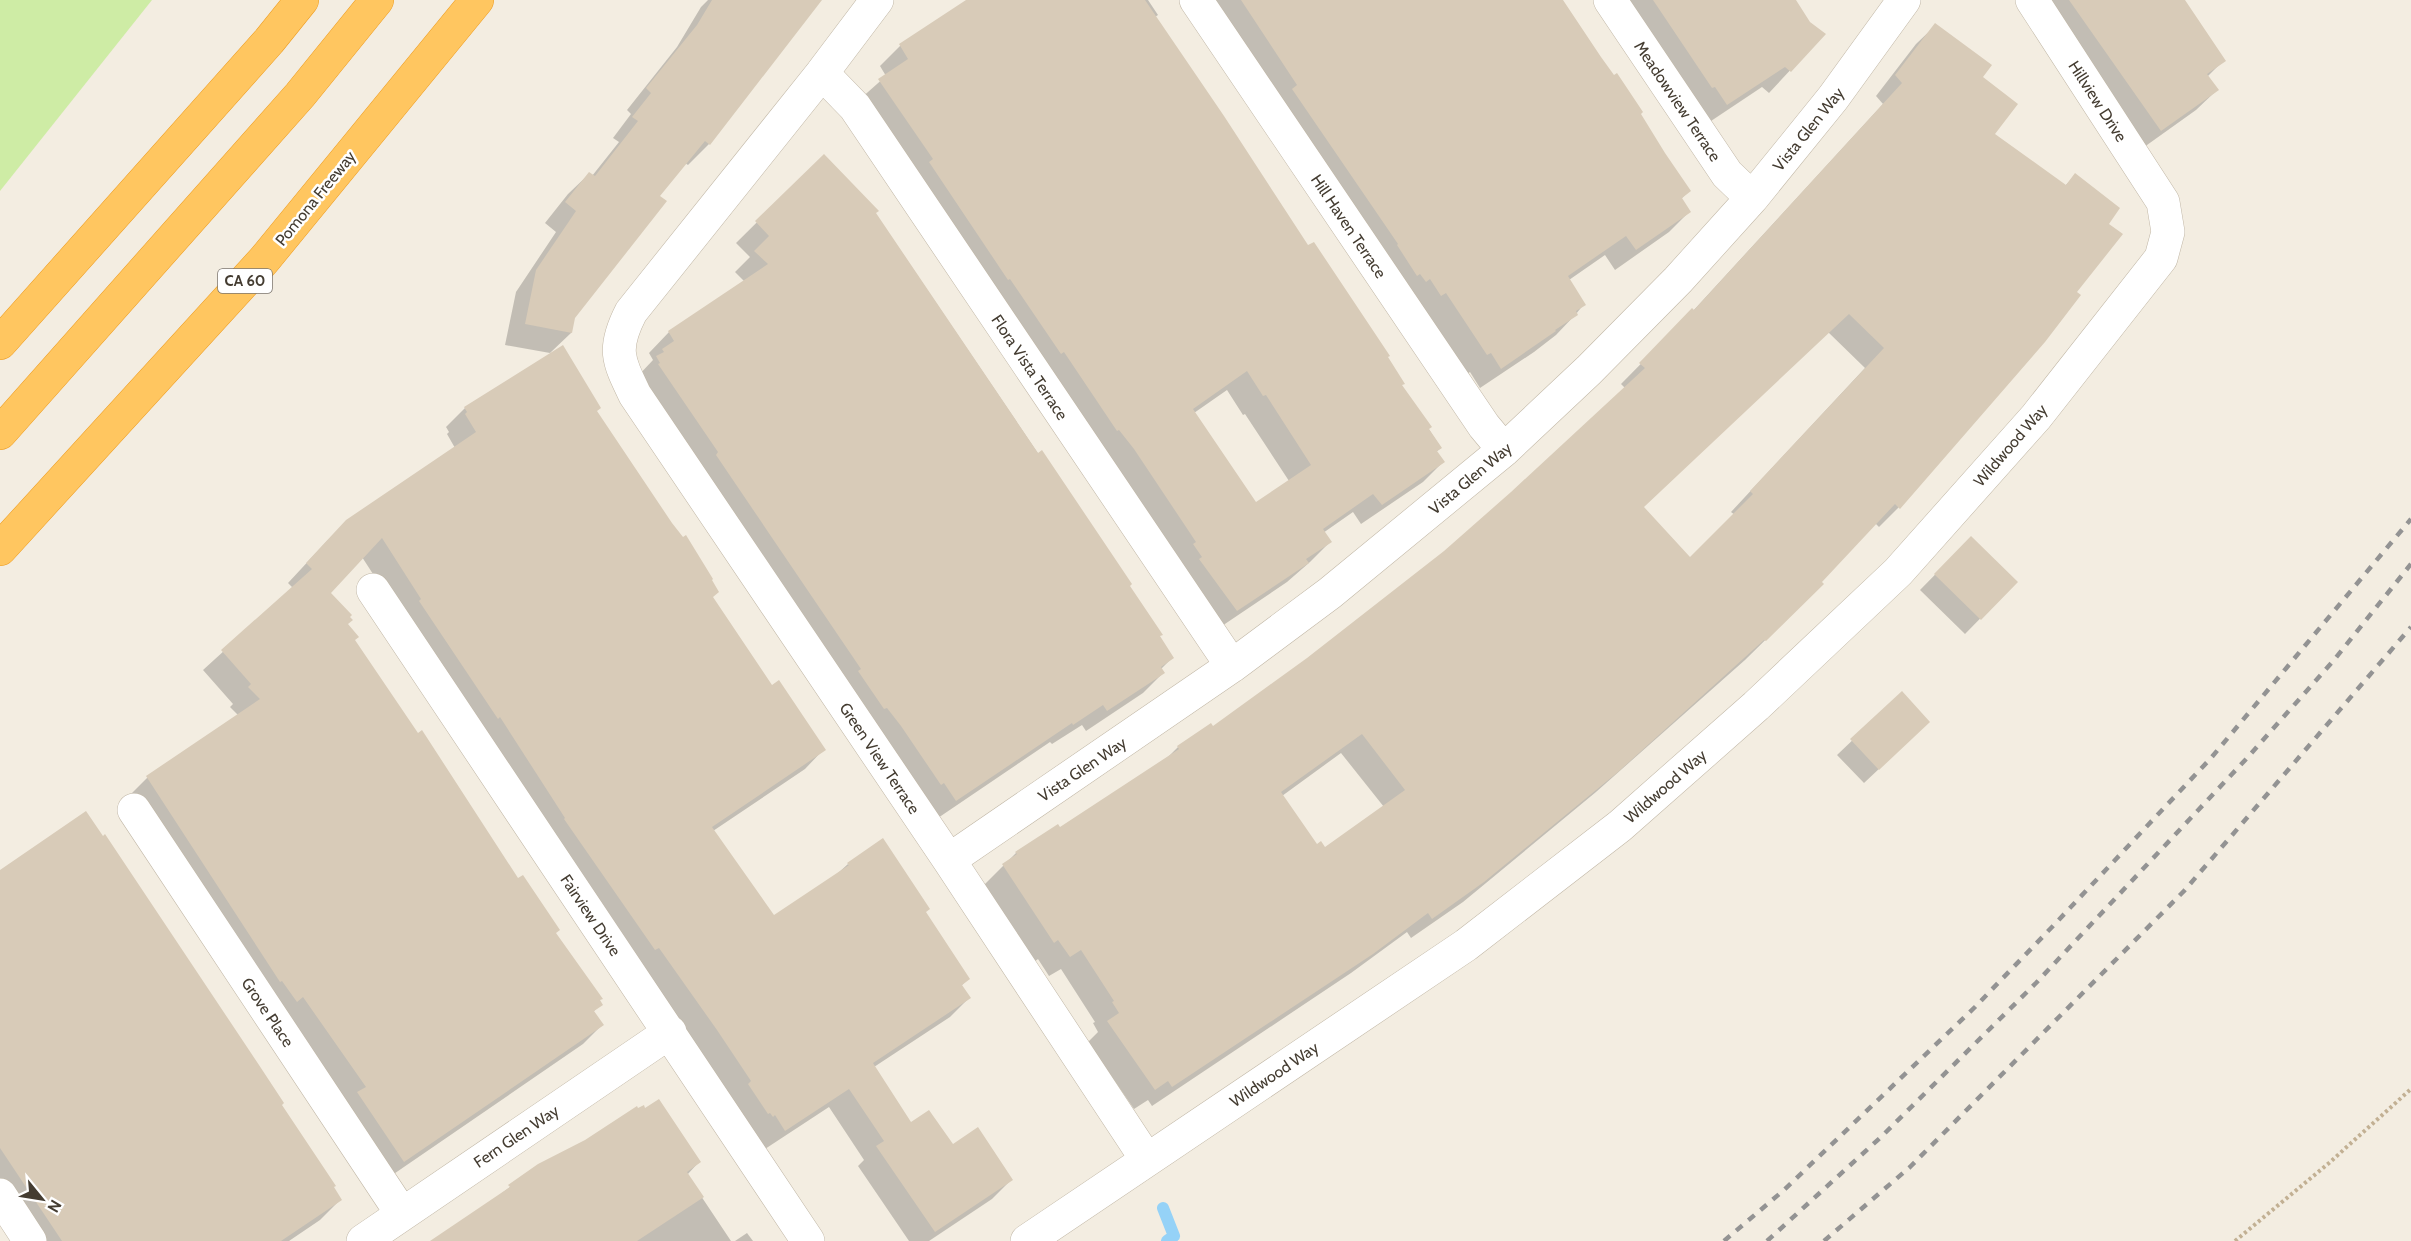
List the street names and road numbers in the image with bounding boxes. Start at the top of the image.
street label: Meadowview Terrace [1630,38,1725,165]
street label: Hillview Drive [2064,57,2131,145]
street label: Vista Glen Way [1769,84,1848,175]
street label: Pomona Freeway [271,147,359,250]
street label: Hill Haven Terrace [1307,171,1390,282]
road number: CA 60 [218,269,272,293]
street label: Flora Vista Terrace [987,311,1072,423]
street label: Wildwood Way [1970,400,2051,490]
street label: Vista Glen Way [1425,438,1516,519]
street label: Green View Terrace [835,699,924,818]
street label: Vista Glen Way [1035,733,1130,806]
street label: Wildwood Way [1620,746,1710,827]
street label: Fairview Drive [556,871,625,960]
street label: Grove Place [237,974,298,1051]
street label: Wildwood Way [1226,1038,1322,1111]
street label: Fern Glen Way [470,1101,562,1172]

